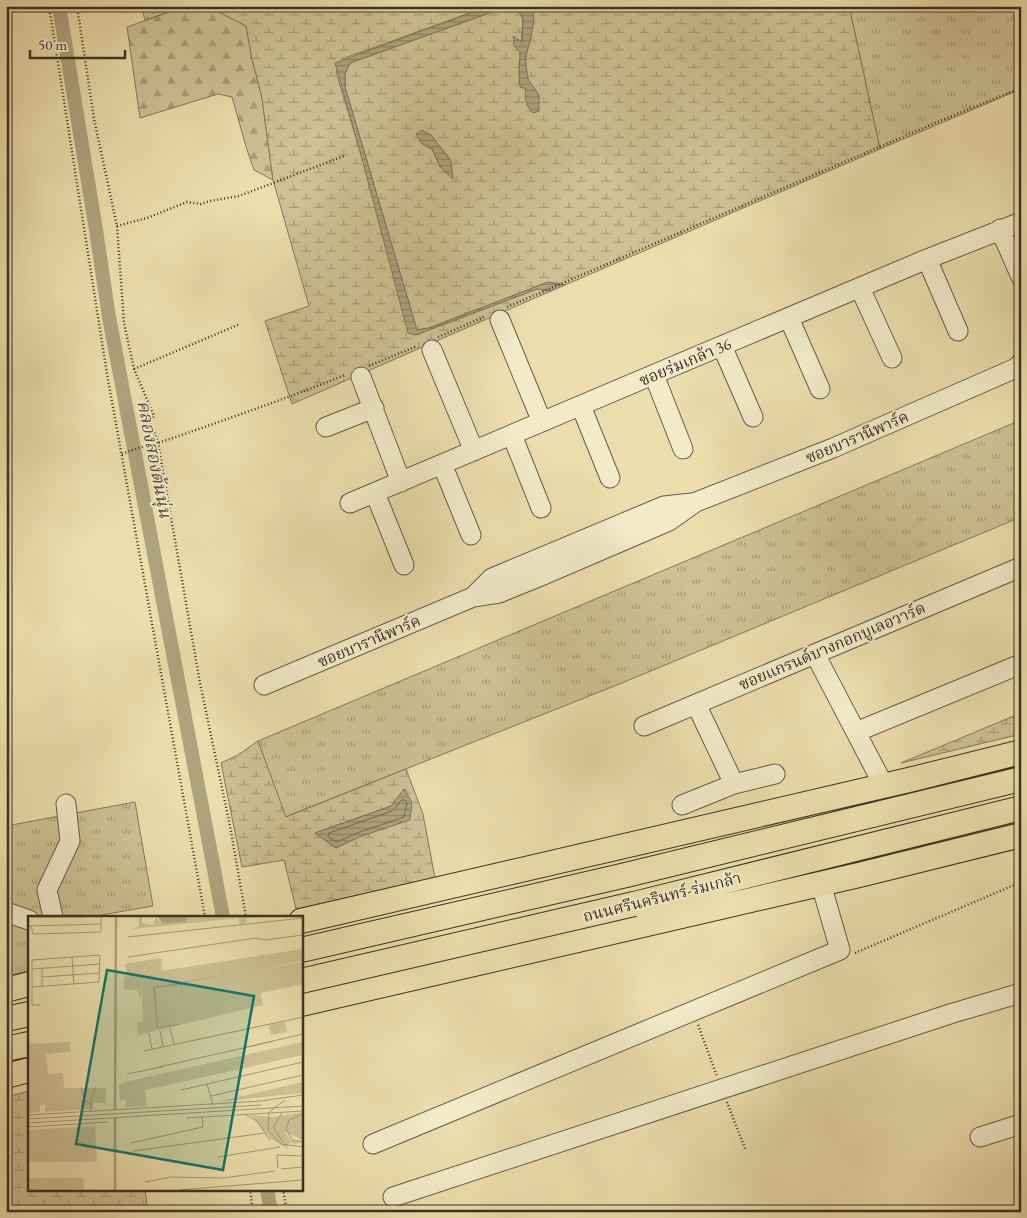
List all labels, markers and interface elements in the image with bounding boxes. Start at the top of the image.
scale bar [30,28,125,60]
text: 50 m [38,35,67,54]
street label: ซอยร่มเกล้า 36 [636,333,735,391]
water label: คลองสองต้นนุ่น [131,398,178,520]
street label: ซอยบารานีพาร์ค [802,406,912,468]
street label: ซอยแกรนด์บางกอกบูเลอวาร์ด [735,597,929,695]
street label: ซอยบารานีพาร์ค [314,610,424,672]
street label: ถนนศรีนครินทร์-ร่มเกล้า [581,867,743,927]
inset map [28,916,302,1190]

